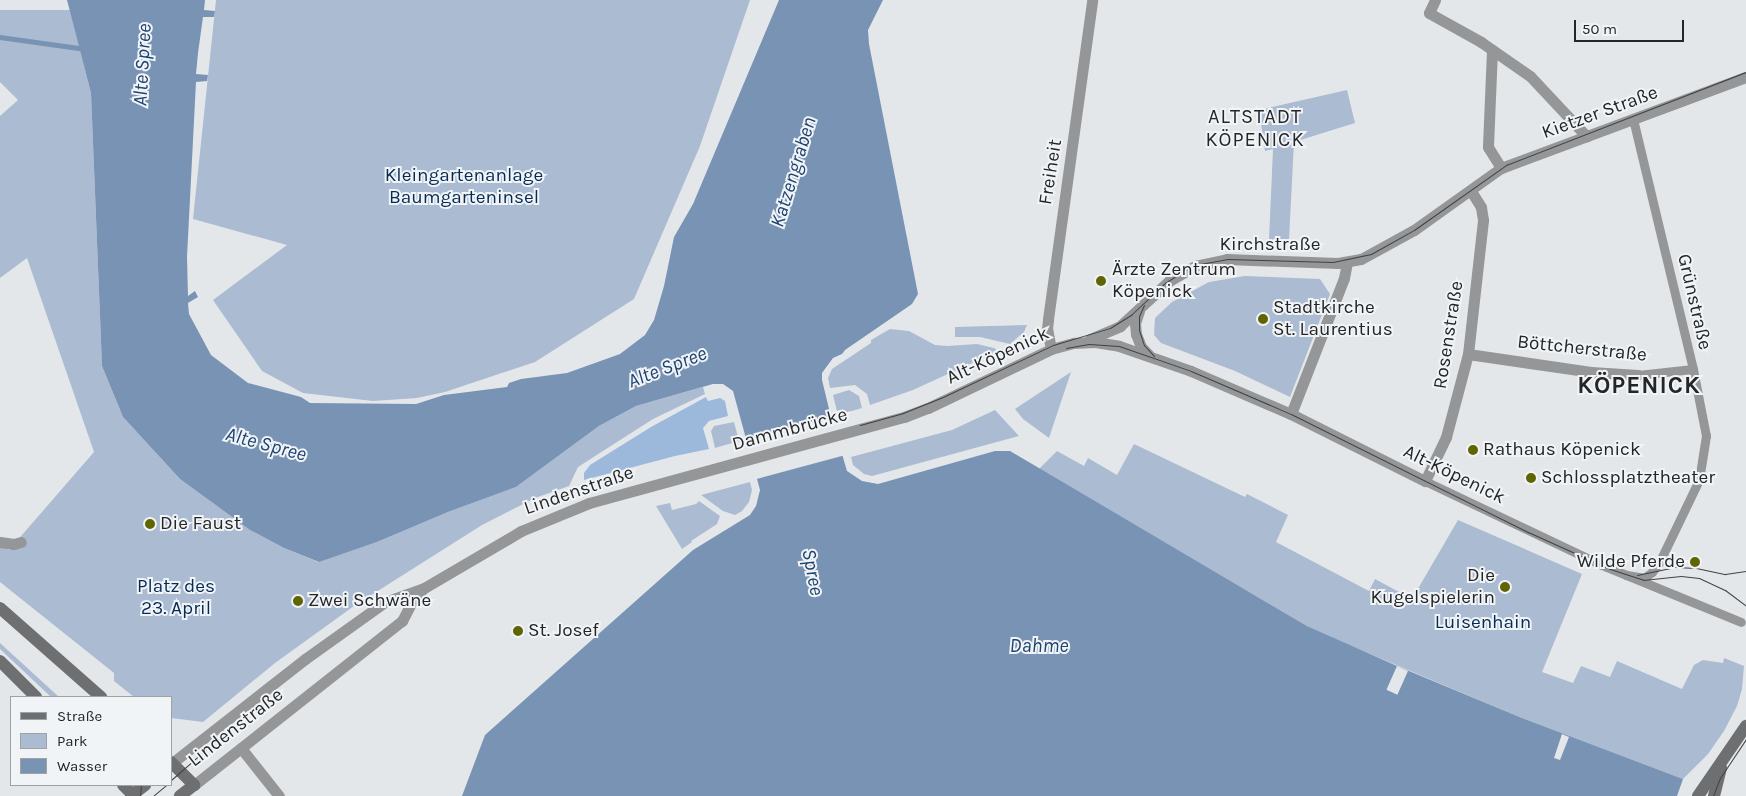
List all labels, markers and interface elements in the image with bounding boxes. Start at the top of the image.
scale bar [1576,10,1686,42]
text: 50 m [1582,20,1617,38]
water label: Alte Spree [128,23,156,107]
street label: Kietzer Straße [1539,81,1661,145]
district label: ALTSTADT KÖPENICK [1204,104,1306,151]
water label: Katzengraben [765,114,821,230]
street label: Freiheit [1035,137,1067,207]
park label: Kleingartenanlage Baumgarteninsel [385,165,543,209]
street label: Kirchstraße [1219,234,1321,256]
street label: Grünstraße [1672,252,1716,352]
place label: Ärzte Zentrum Köpenick [1112,259,1236,303]
marker: Ärzte Zentrum Köpenick [1094,274,1108,288]
street label: Rosenstraße [1429,279,1469,391]
place label: Stadtkirche St. Laurentius [1273,297,1393,341]
marker: Stadtkirche St. Laurentius [1257,313,1269,325]
street label: Alt-Köpenick [943,322,1053,390]
street label: Böttcherstraße [1516,331,1648,367]
water label: Alte Spree [624,341,710,393]
district label: KÖPENICK [1576,372,1702,400]
street label: Dammbrücke [730,404,850,456]
water label: Alte Spree [223,422,309,466]
place label: Rathaus Köpenick [1483,439,1641,461]
street label: Alt-Köpenick [1399,441,1509,509]
marker: Rathaus Köpenick [1467,444,1479,456]
street label: Lindenstraße [521,462,637,520]
place label: Schlossplatztheater [1541,467,1715,489]
marker: Schlossplatztheater [1525,472,1537,484]
place label: Die Faust [160,513,241,535]
marker: Die Faust [144,518,156,530]
water label: Spree [797,547,829,597]
place label: Wilde Pferde [1577,551,1685,573]
marker: Wilde Pferde [1689,556,1701,568]
place label: Die Kugelspielerin [1371,565,1495,609]
park label: Platz des 23. April [137,576,215,620]
marker: Die Kugelspielerin [1499,581,1511,593]
place label: Zwei Schwäne [308,590,431,612]
marker: Zwei Schwäne [292,595,304,607]
park label: Luisenhain [1435,612,1531,634]
place label: St. Josef [528,620,599,642]
marker: St. Josef [512,625,524,637]
water label: Dahme [1010,633,1068,657]
street label: Lindenstraße [184,684,288,772]
legend [10,696,172,786]
text: Straße [57,707,102,725]
text: Park [57,732,87,750]
text: Wasser [57,757,107,775]

